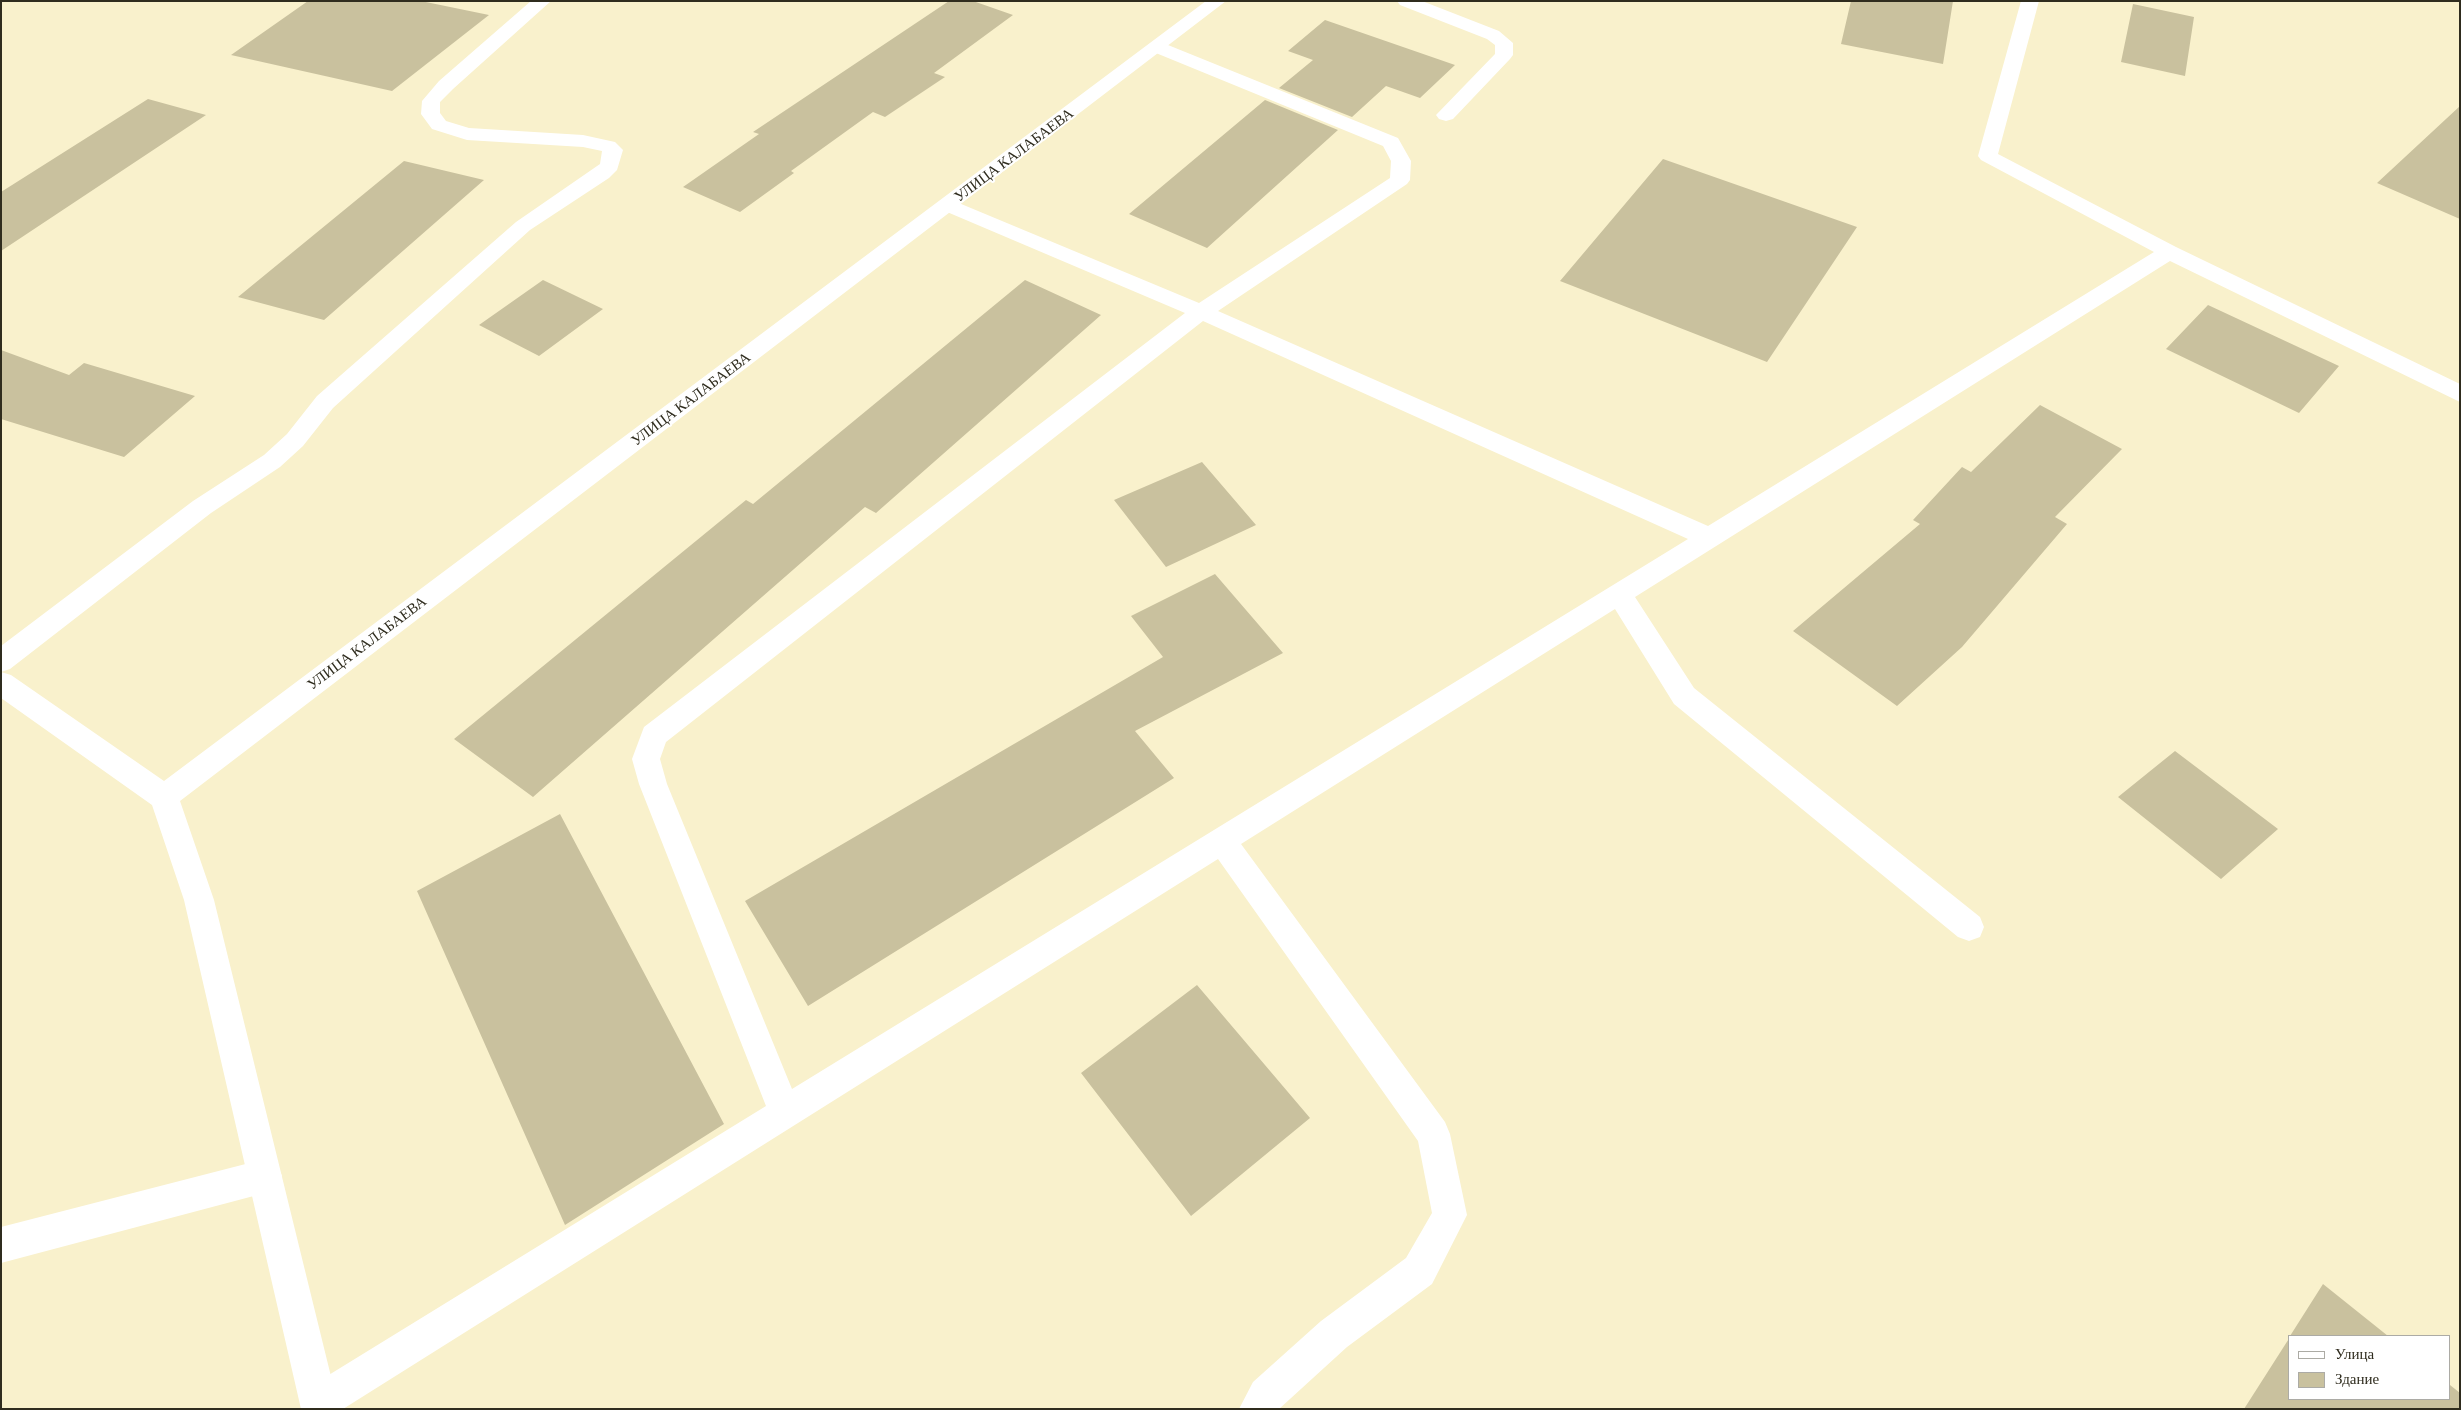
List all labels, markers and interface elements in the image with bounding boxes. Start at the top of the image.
street label: УЛИЦА КАЛАБАЕВА [951,104,1077,206]
street label: УЛИЦА КАЛАБАЕВА [628,348,754,450]
street label: УЛИЦА КАЛАБАЕВА [304,592,430,694]
legend [2288,1335,2451,1400]
text: Улица [2335,1346,2374,1362]
text: Здание [2335,1371,2379,1387]

